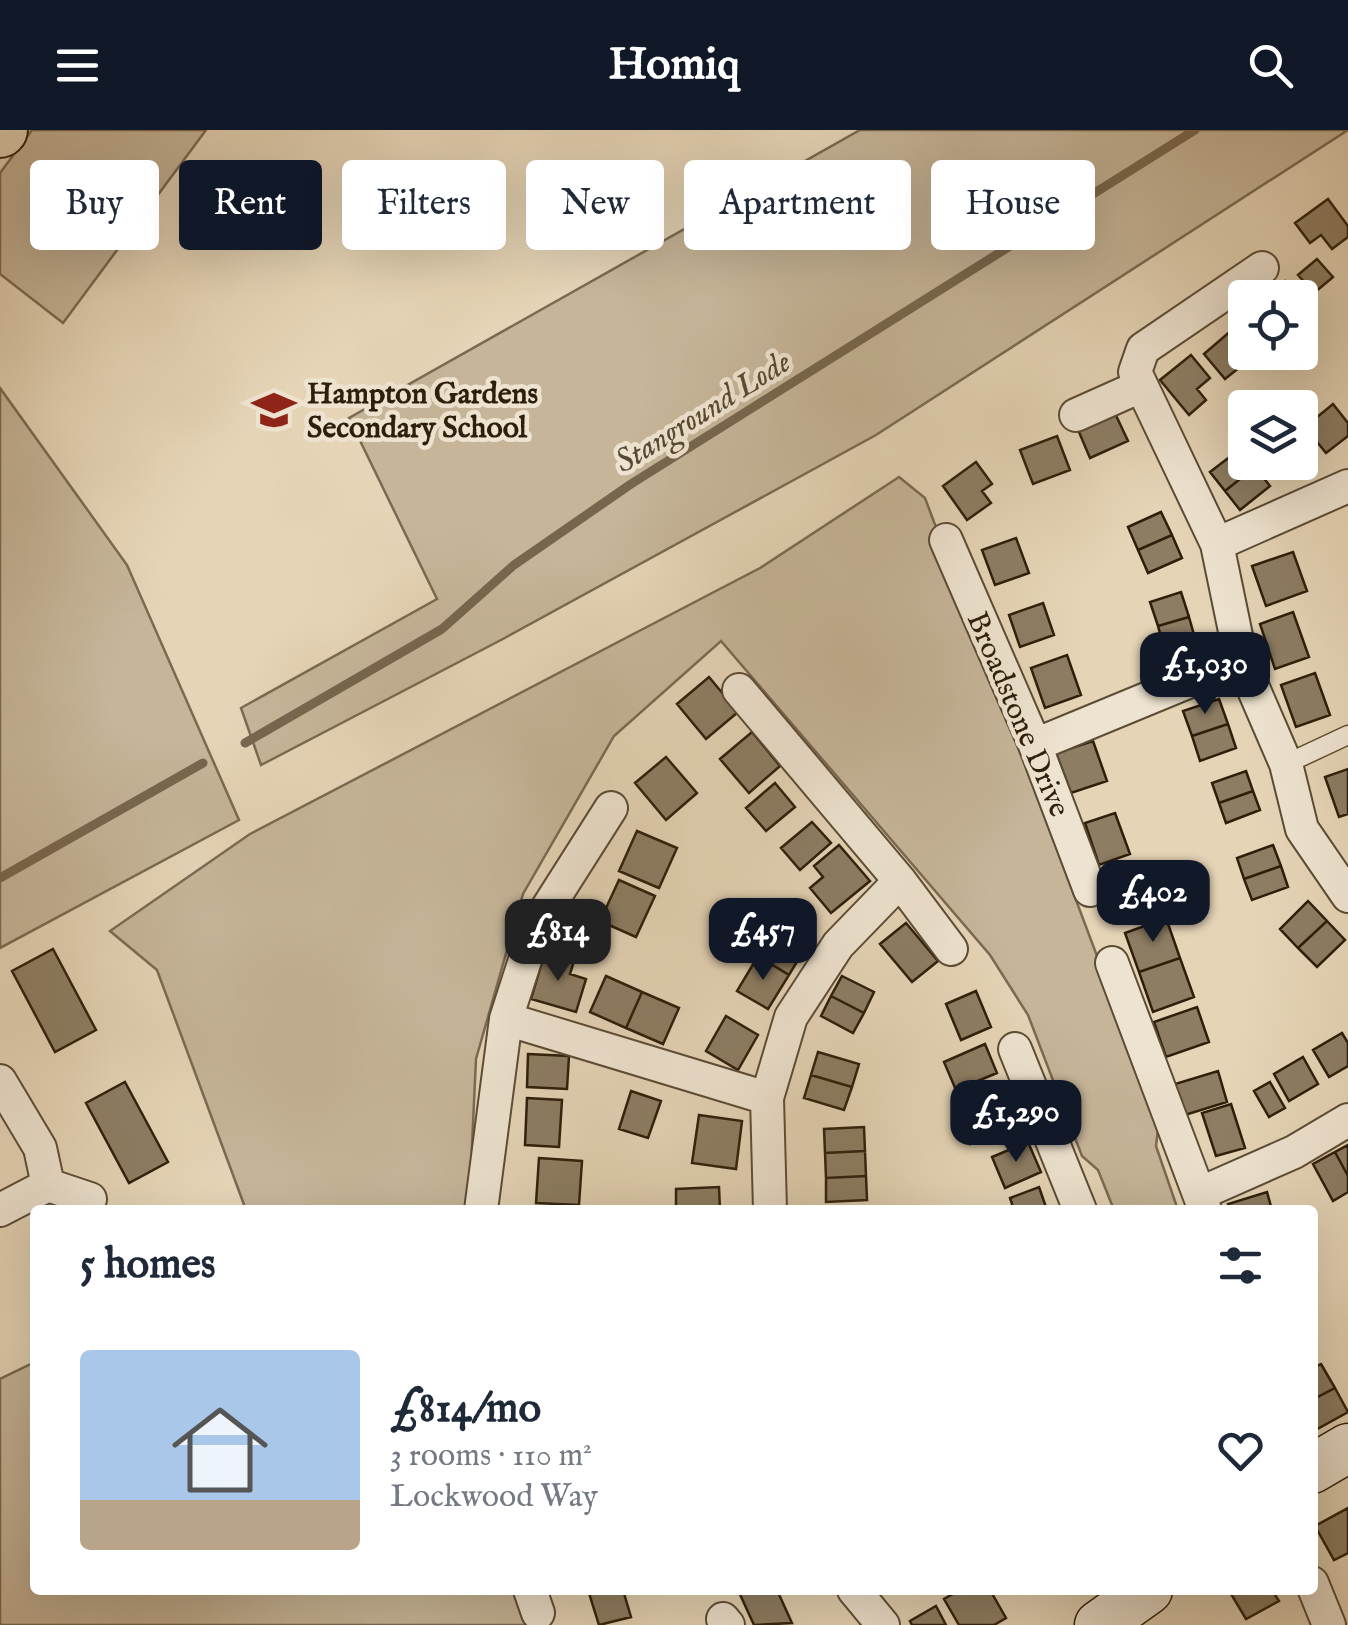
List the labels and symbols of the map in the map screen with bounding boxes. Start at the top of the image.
water label: Stanground Lode [608,342,799,484]
place label: Hampton Gardens Secondary School [307,376,538,448]
school or university icon: Hampton Gardens Secondary School [250,386,298,434]
street label: Broadstone Drive [957,607,1077,823]
pin: £1,030 [1124,632,1286,717]
pin: £402 [1094,860,1212,945]
pin: £457 [704,898,822,983]
pin: £814 [499,899,617,984]
pin: £1,290 [935,1080,1097,1165]

